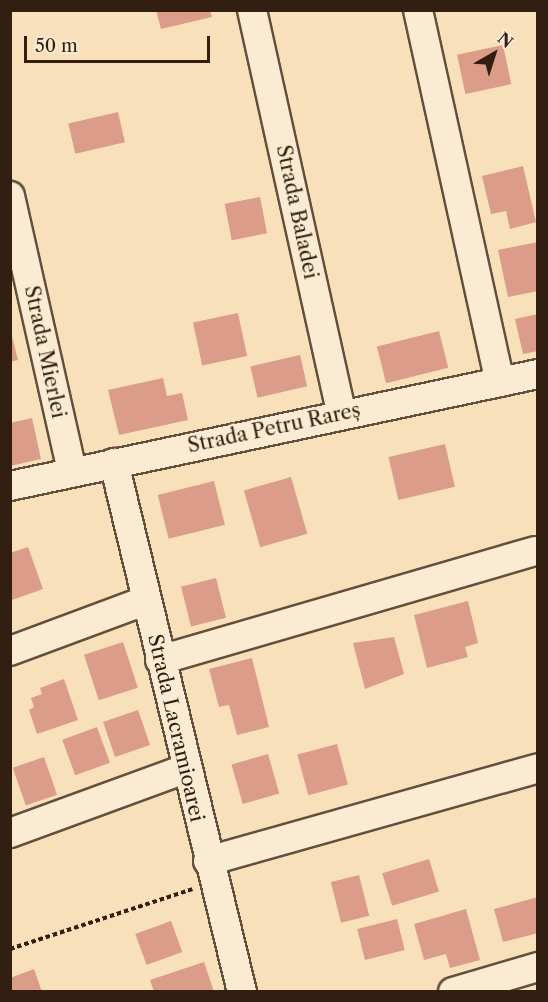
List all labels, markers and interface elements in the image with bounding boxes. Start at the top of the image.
scale bar [27,24,213,62]
north arrow [464,24,524,84]
text: N [494,28,517,52]
text: 50 m [35,35,78,57]
street label: Strada Baladei [271,143,323,281]
street label: Strada Mierlei [19,283,71,421]
street label: Strada Petru Rareș [185,398,363,458]
street label: Strada Lacramioarei [143,632,209,824]

